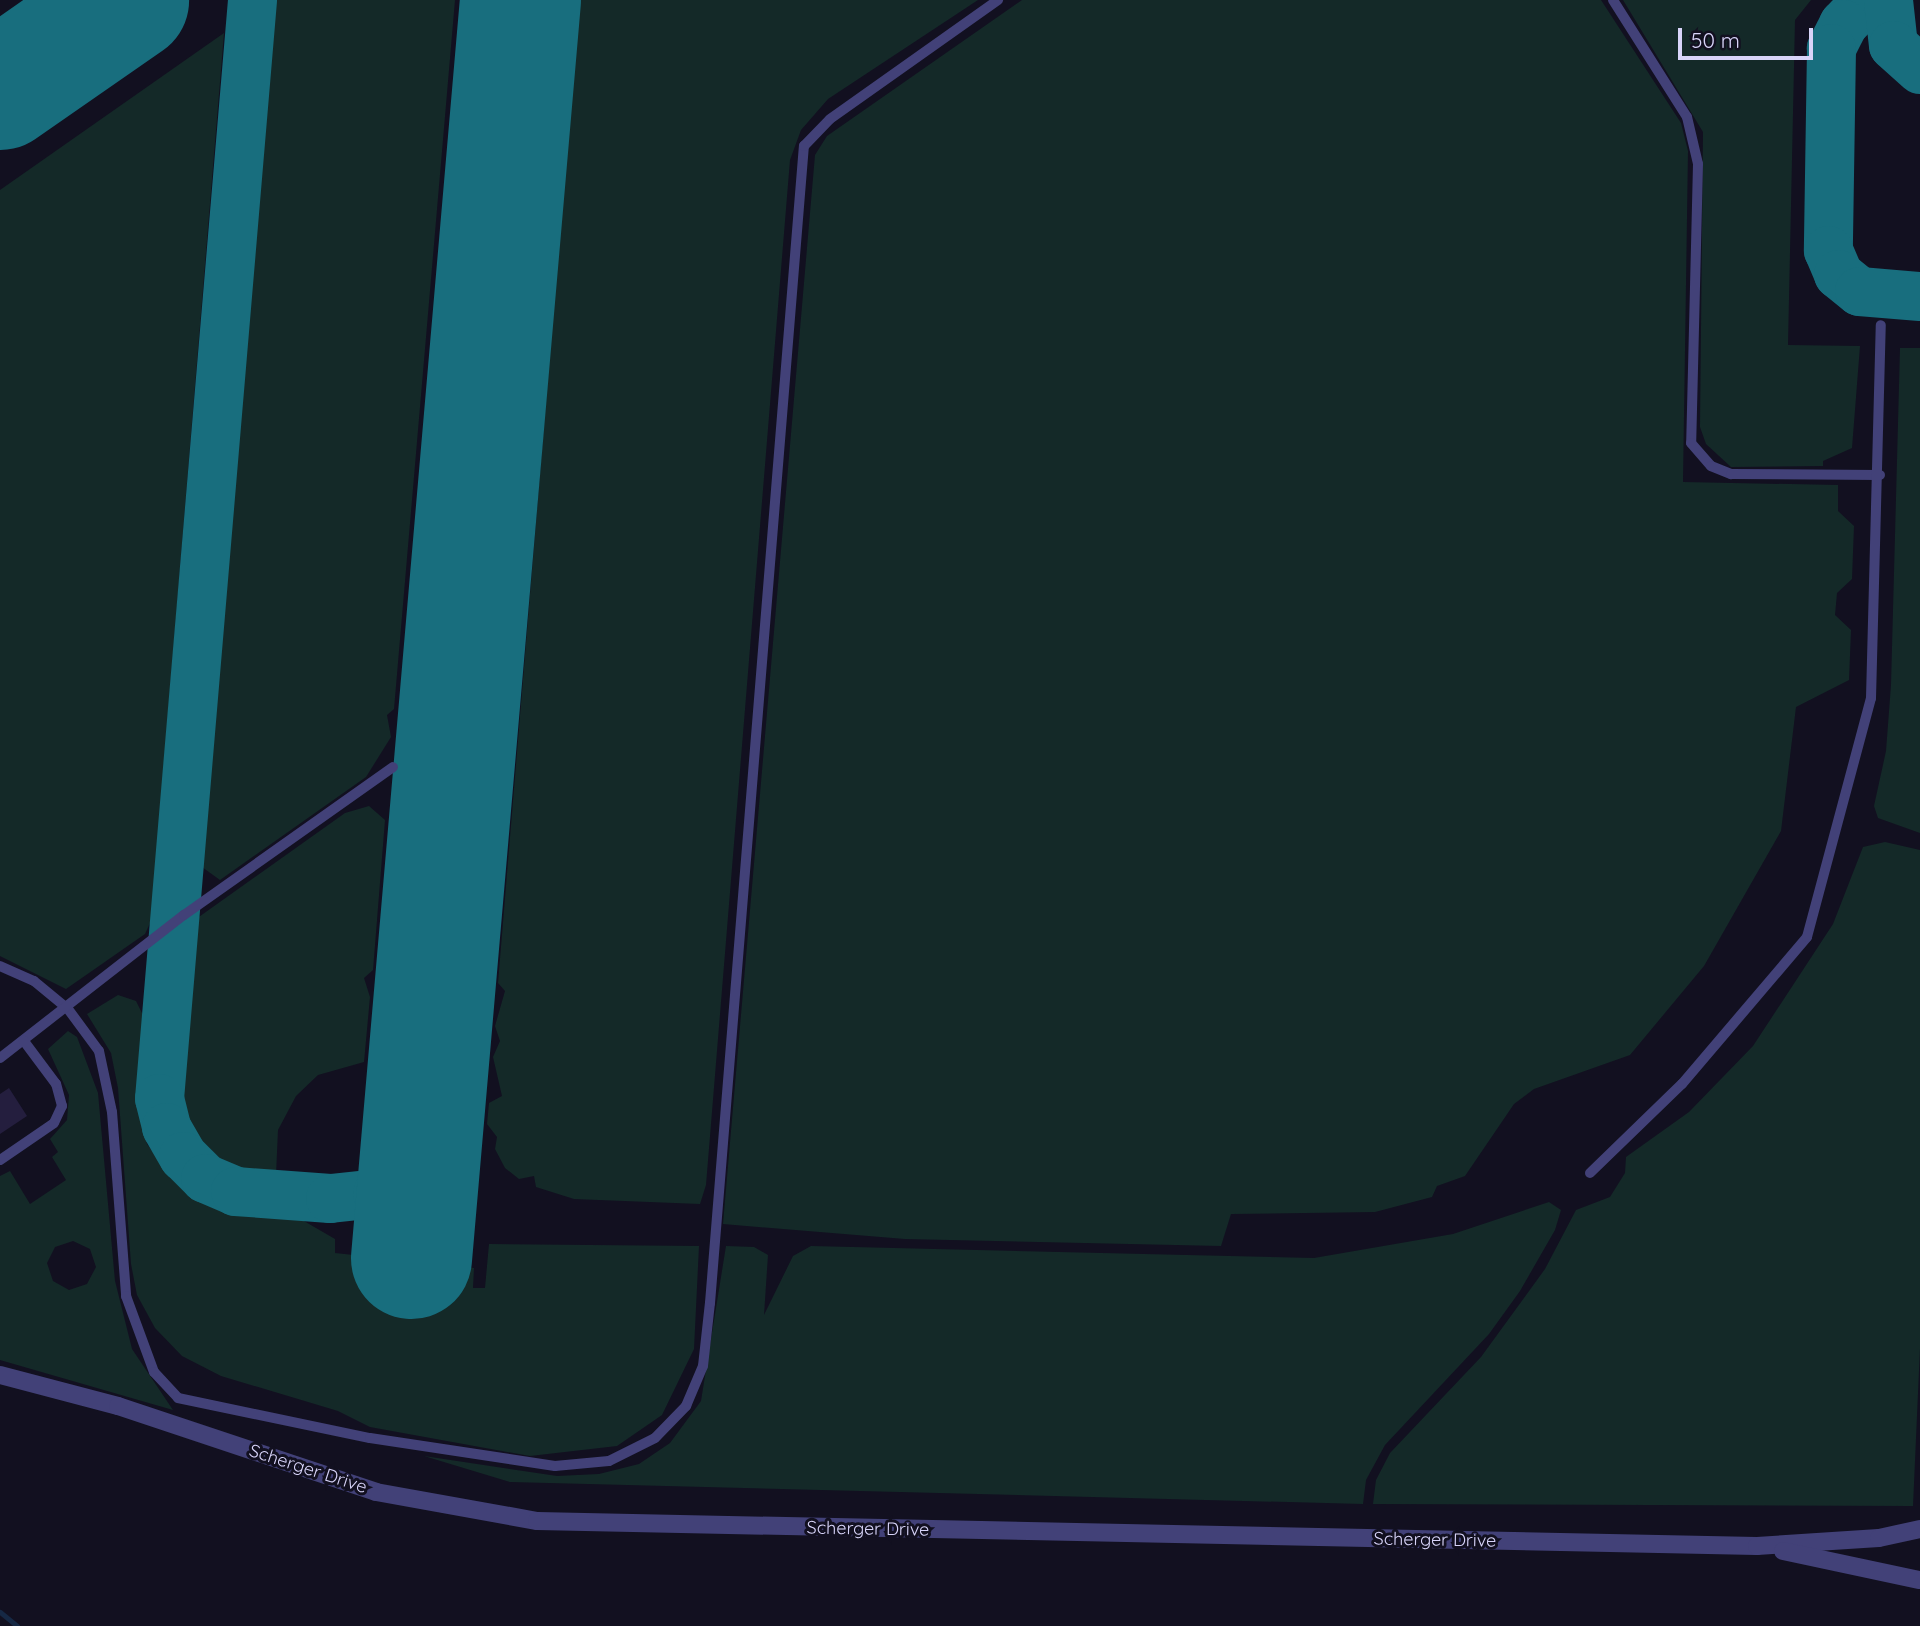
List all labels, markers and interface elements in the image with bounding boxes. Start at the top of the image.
scale bar [1682,14,1817,58]
text: 50 m [1691,27,1740,53]
street label: Scherger Drive [246,1440,370,1498]
street label: Scherger Drive [806,1517,930,1541]
street label: Scherger Drive [1373,1528,1497,1552]

